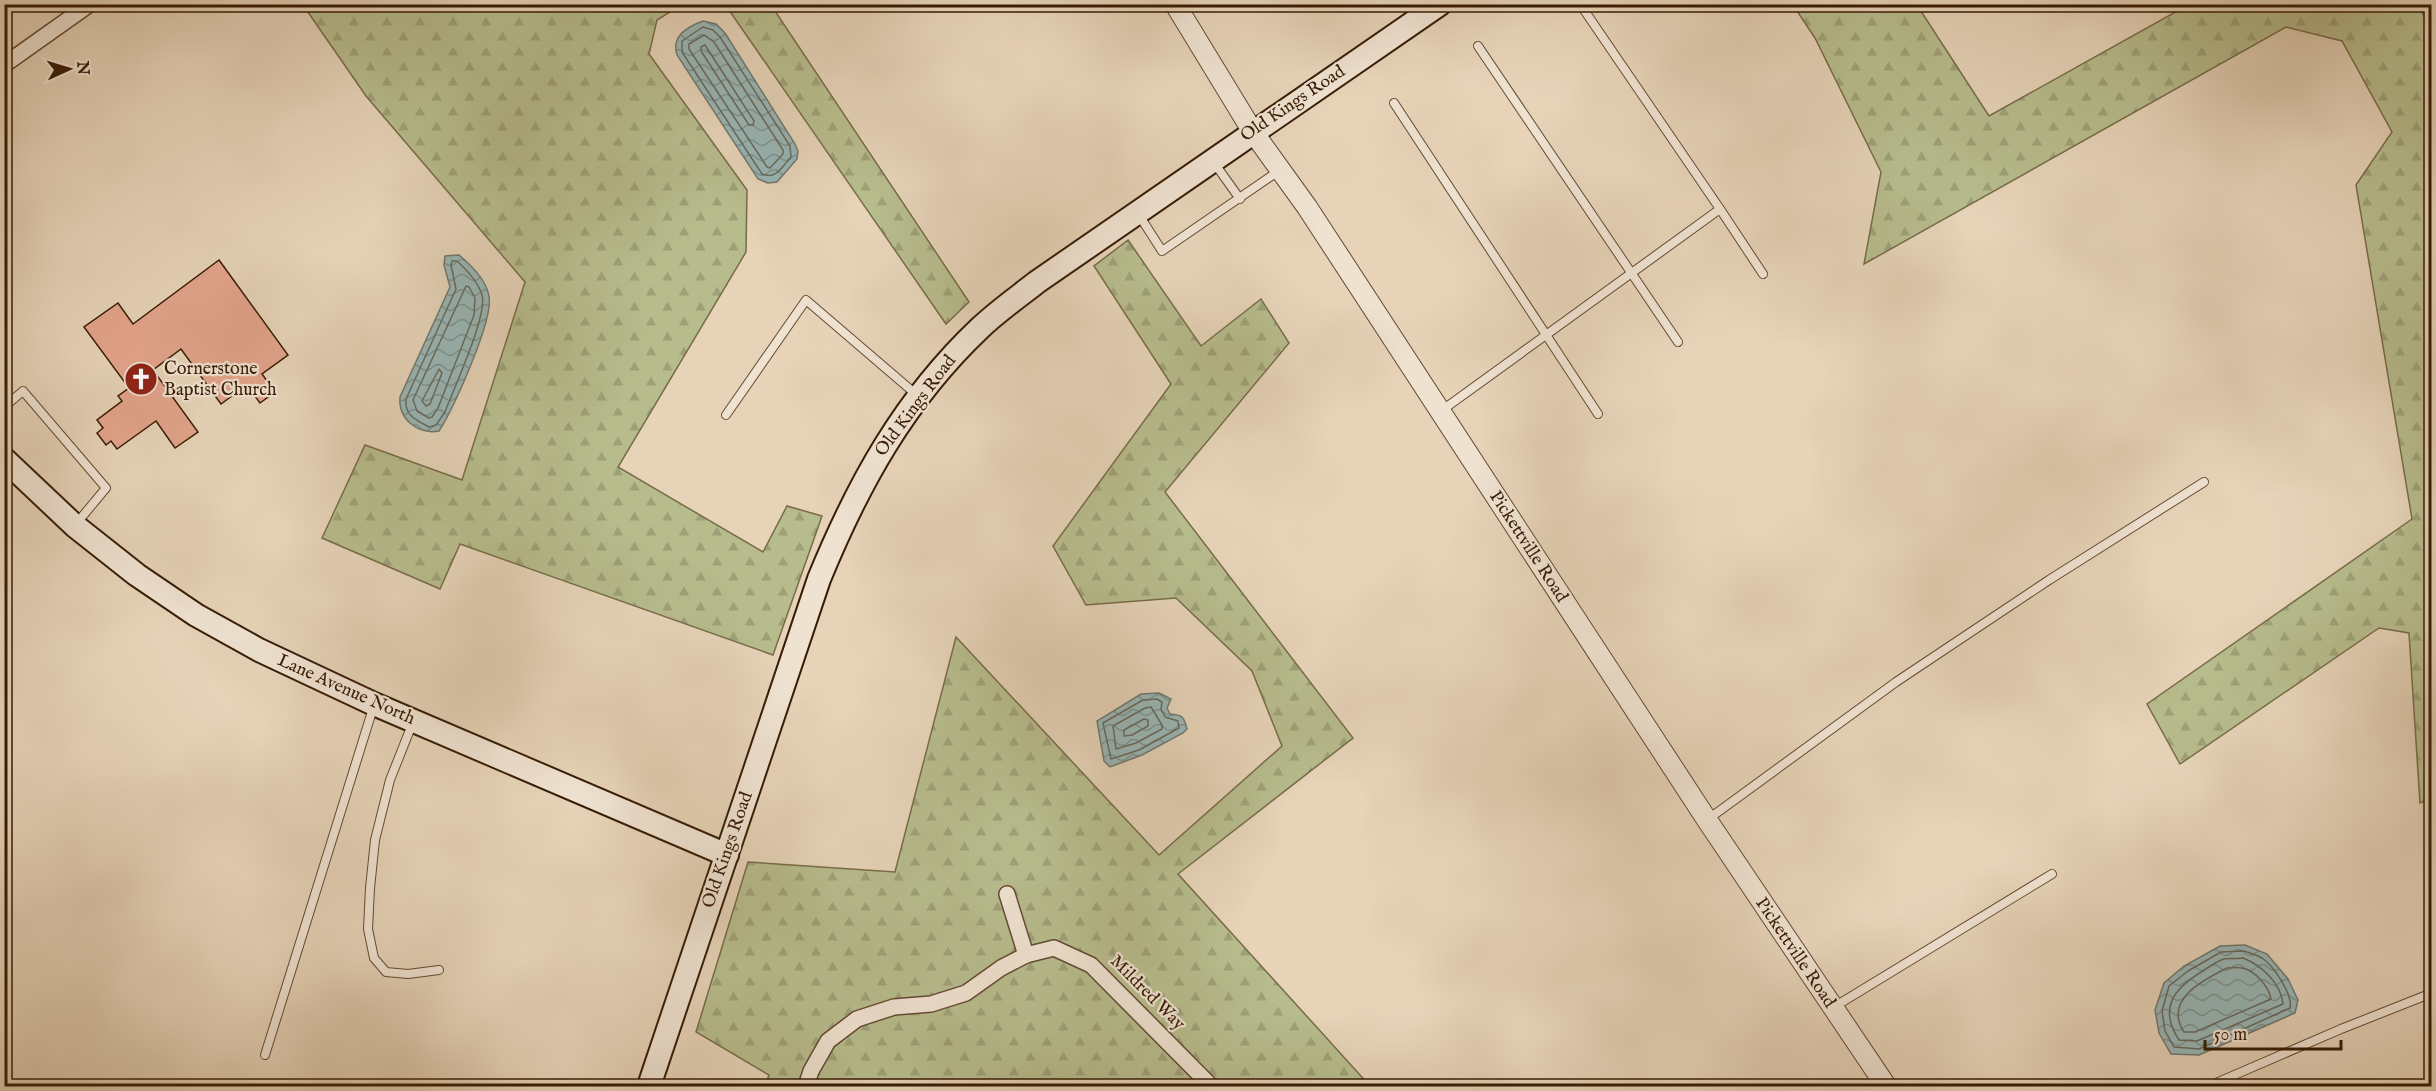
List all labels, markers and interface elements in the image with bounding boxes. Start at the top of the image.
north arrow [39,39,99,99]
text: N [71,59,92,76]
street label: Old Kings Road [1236,60,1350,147]
street label: Old Kings Road [870,350,962,461]
place label: Cornerstone Baptist Church [164,358,277,402]
church icon: Cornerstone Baptist Church [123,361,159,397]
street label: Pickettville Road [1483,487,1573,607]
street label: Lane Avenue North [274,649,419,731]
street label: Old Kings Road [697,788,759,911]
street label: Pickettville Road [1750,893,1841,1013]
street label: Mildred Way [1105,951,1190,1036]
scale bar [2205,1013,2342,1051]
text: 50 m [2214,1024,2247,1047]

